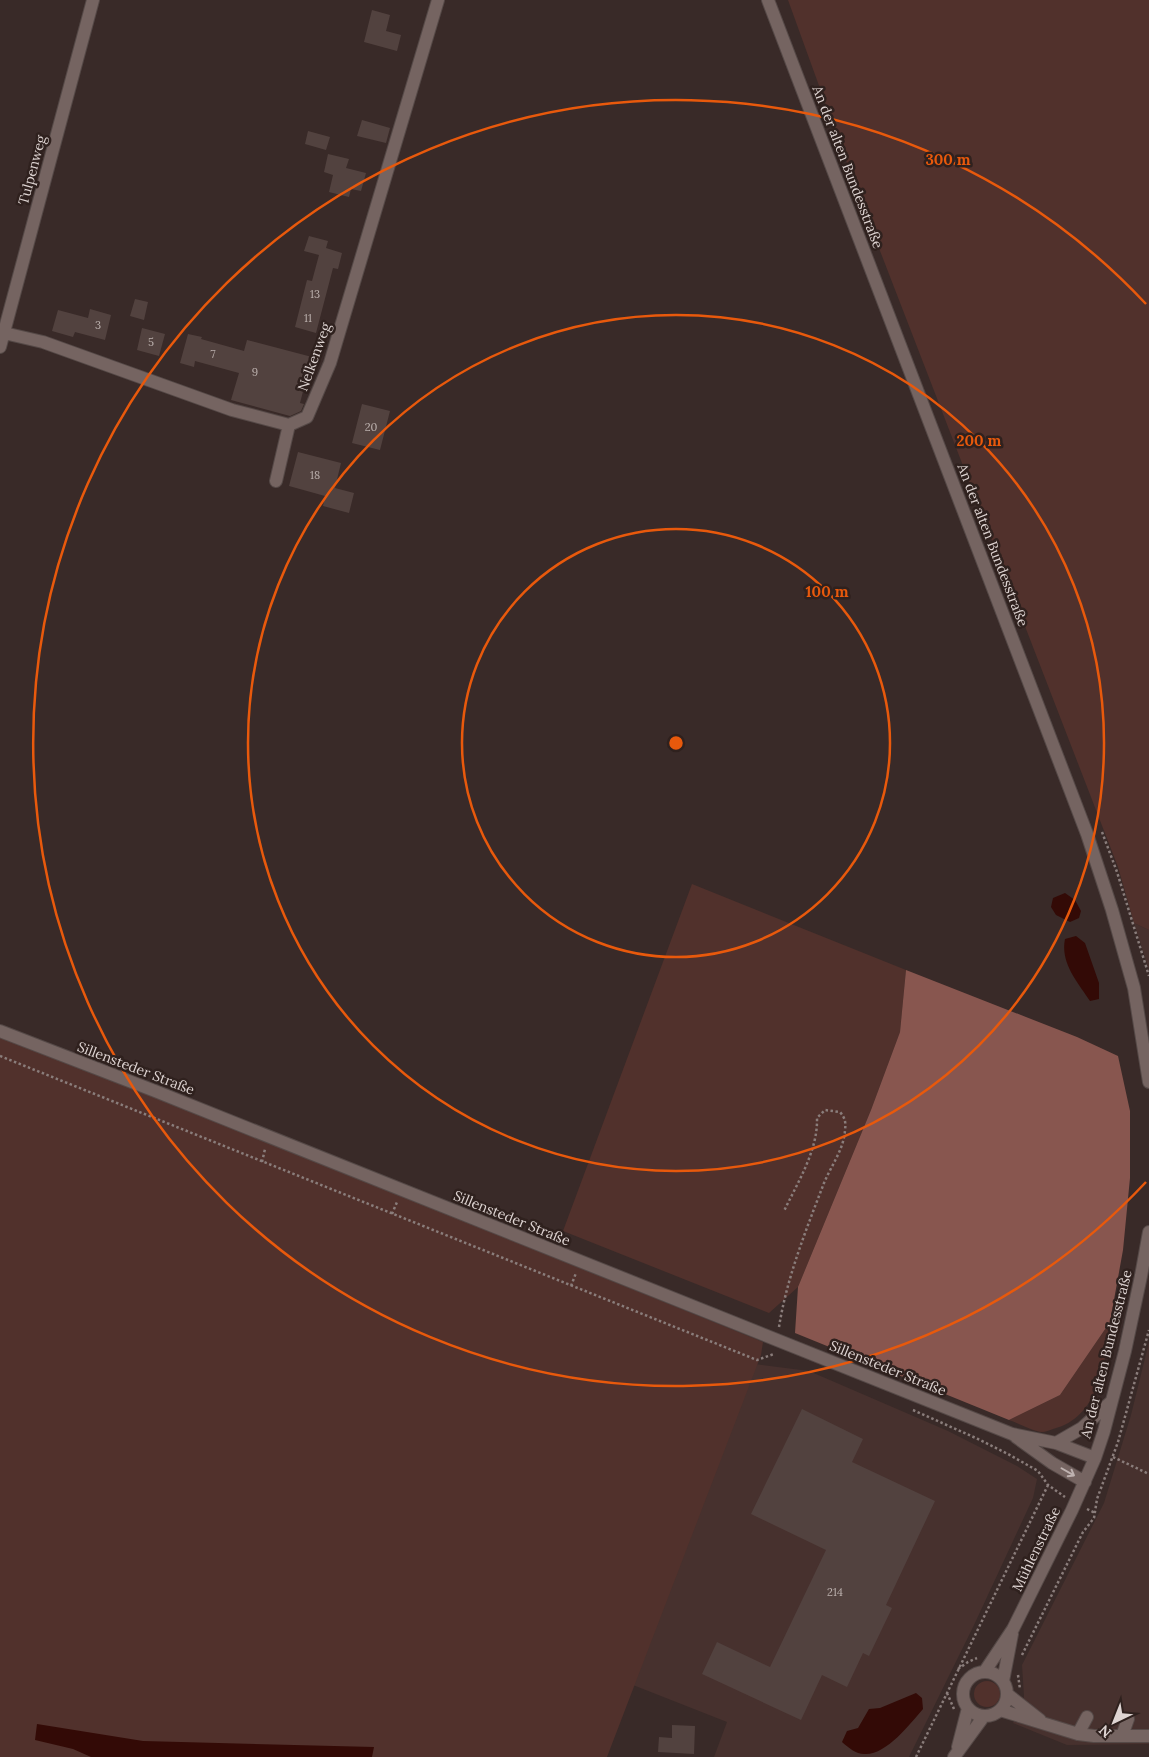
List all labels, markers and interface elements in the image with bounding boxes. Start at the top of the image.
street label: An der alten Bundesstraße [808,82,888,251]
street label: Tulpenweg [14,133,50,207]
text: 300 m [925,150,971,169]
house number: 13 [310,287,320,301]
house number: 11 [304,311,312,325]
house number: 3 [95,318,101,332]
street label: Nelkenweg [293,320,335,394]
house number: 5 [148,335,154,349]
house number: 7 [210,347,216,361]
house number: 9 [252,365,258,379]
house number: 20 [365,420,378,434]
text: 200 m [957,431,1002,450]
street label: An der alten Bundesstraße [953,460,1033,629]
house number: 18 [310,468,320,482]
text: 100 m [806,582,849,601]
centre of rings [667,734,685,752]
street label: Sillensteder Straße [75,1037,198,1099]
street label: Sillensteder Straße [451,1186,573,1250]
street label: An der alten Bundesstraße [1076,1268,1136,1441]
street label: Sillensteder Straße [827,1336,949,1400]
one-way arrow [1061,1468,1075,1478]
street label: Mühlenstraße [1008,1503,1064,1594]
house number: 214 [827,1585,843,1599]
north arrow [1089,1697,1139,1747]
text: N [1095,1721,1115,1742]

